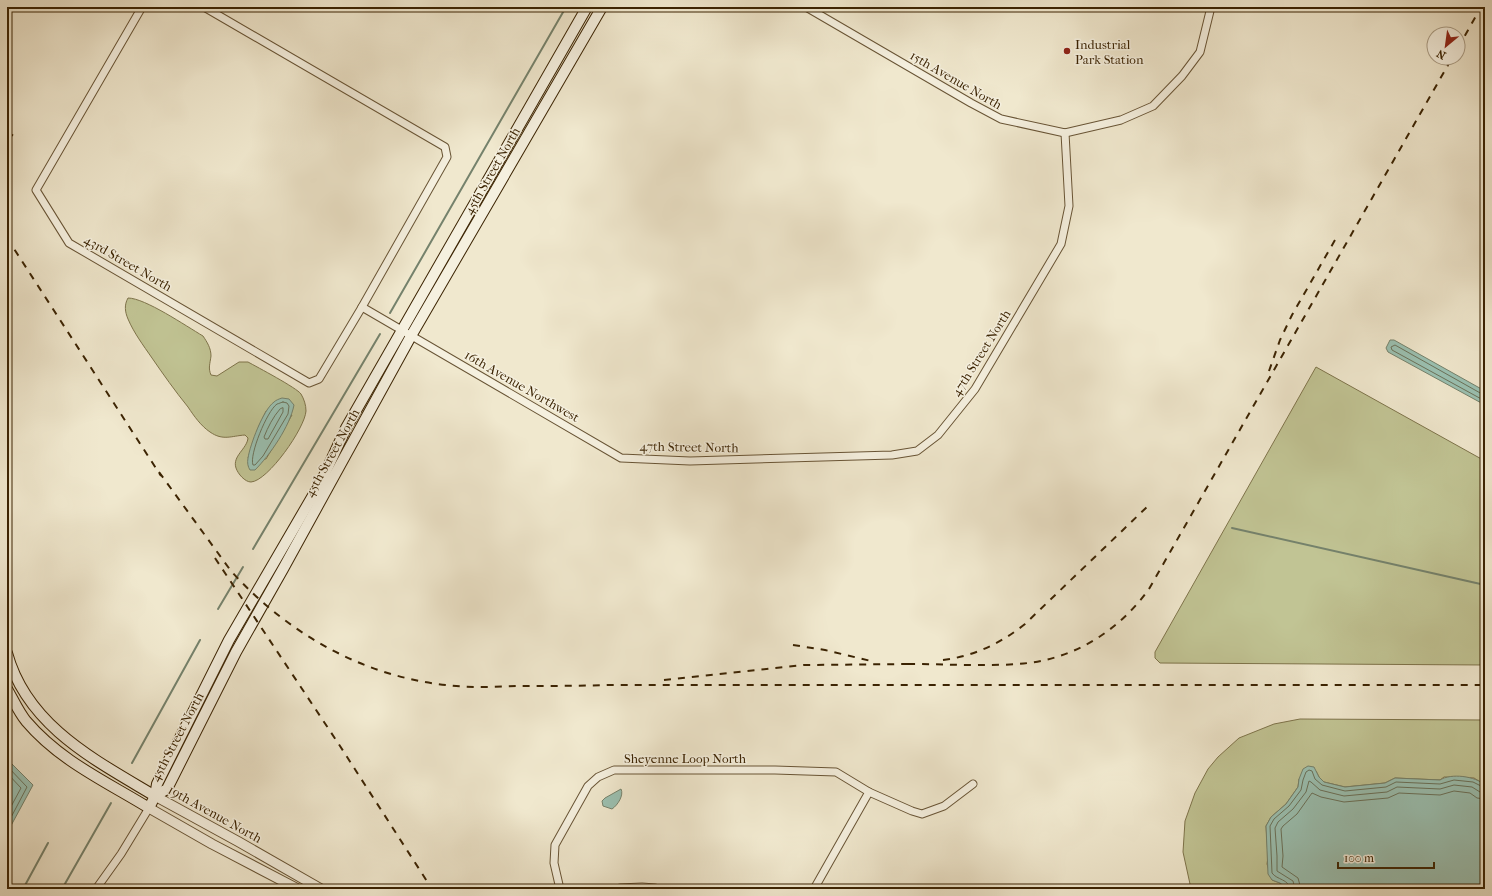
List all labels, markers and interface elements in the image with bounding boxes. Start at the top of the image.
north arrow [1426,26,1466,66]
place label: Industrial Park Station [1075,37,1144,67]
marker: Industrial Park Station [1062,46,1072,56]
text: N [1434,46,1448,62]
street label: 15th Avenue North [907,48,1005,113]
street label: 45th Street North [461,124,523,217]
street label: 43rd Street North [81,232,175,295]
street label: 47th Street North [948,306,1014,399]
street label: 16th Avenue Northwest [462,347,582,425]
street label: 45th Street North [302,406,363,500]
street label: 47th Street North [639,439,739,455]
street label: 45th Street North [147,689,207,784]
street label: Sheyenne Loop North [624,751,747,766]
street label: 19th Avenue North [166,782,265,846]
scale bar [1338,844,1434,870]
text: 100 m [1344,851,1374,865]

